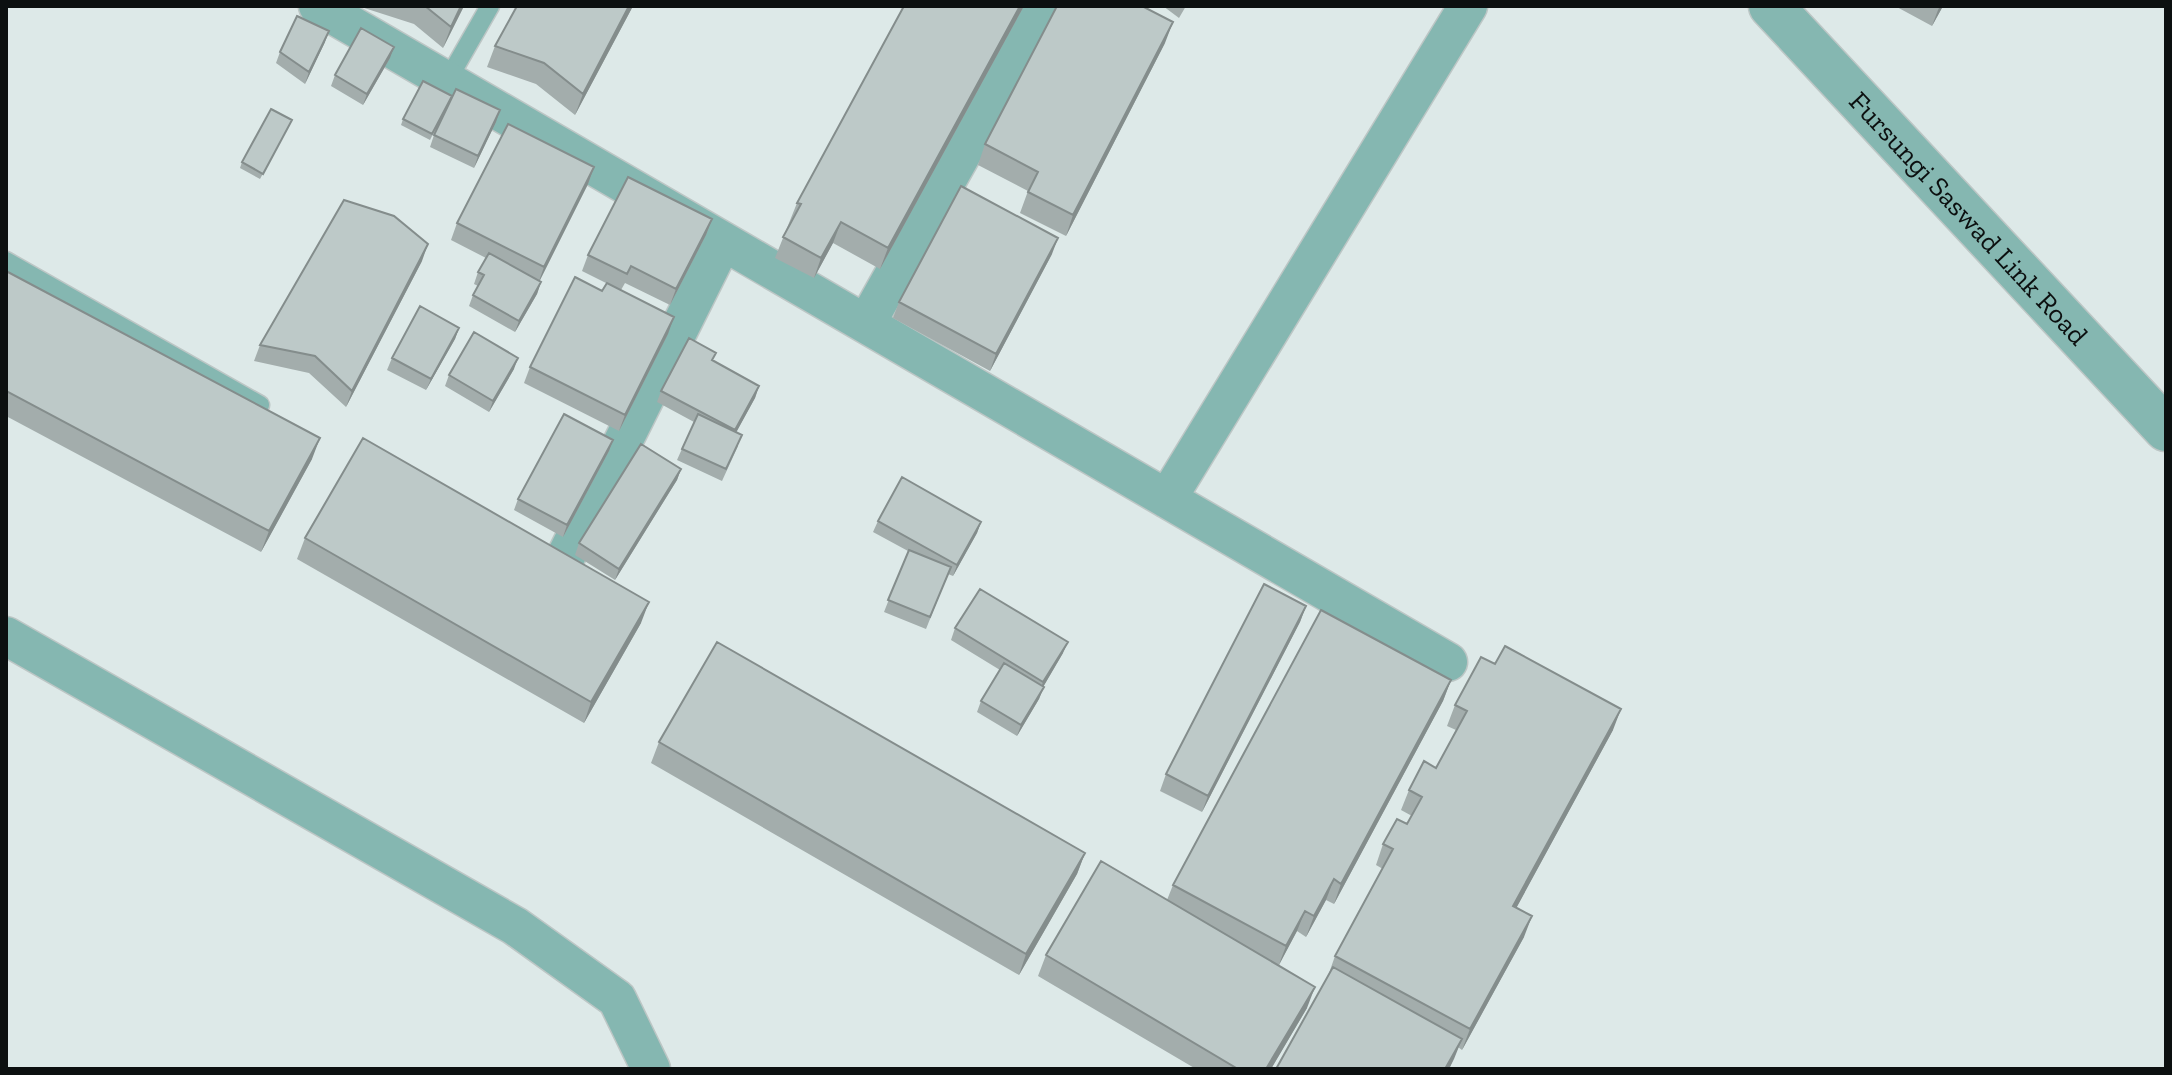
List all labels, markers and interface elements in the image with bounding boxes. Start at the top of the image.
street label: Fursungi Saswad Link Road [1843,84,2095,351]

